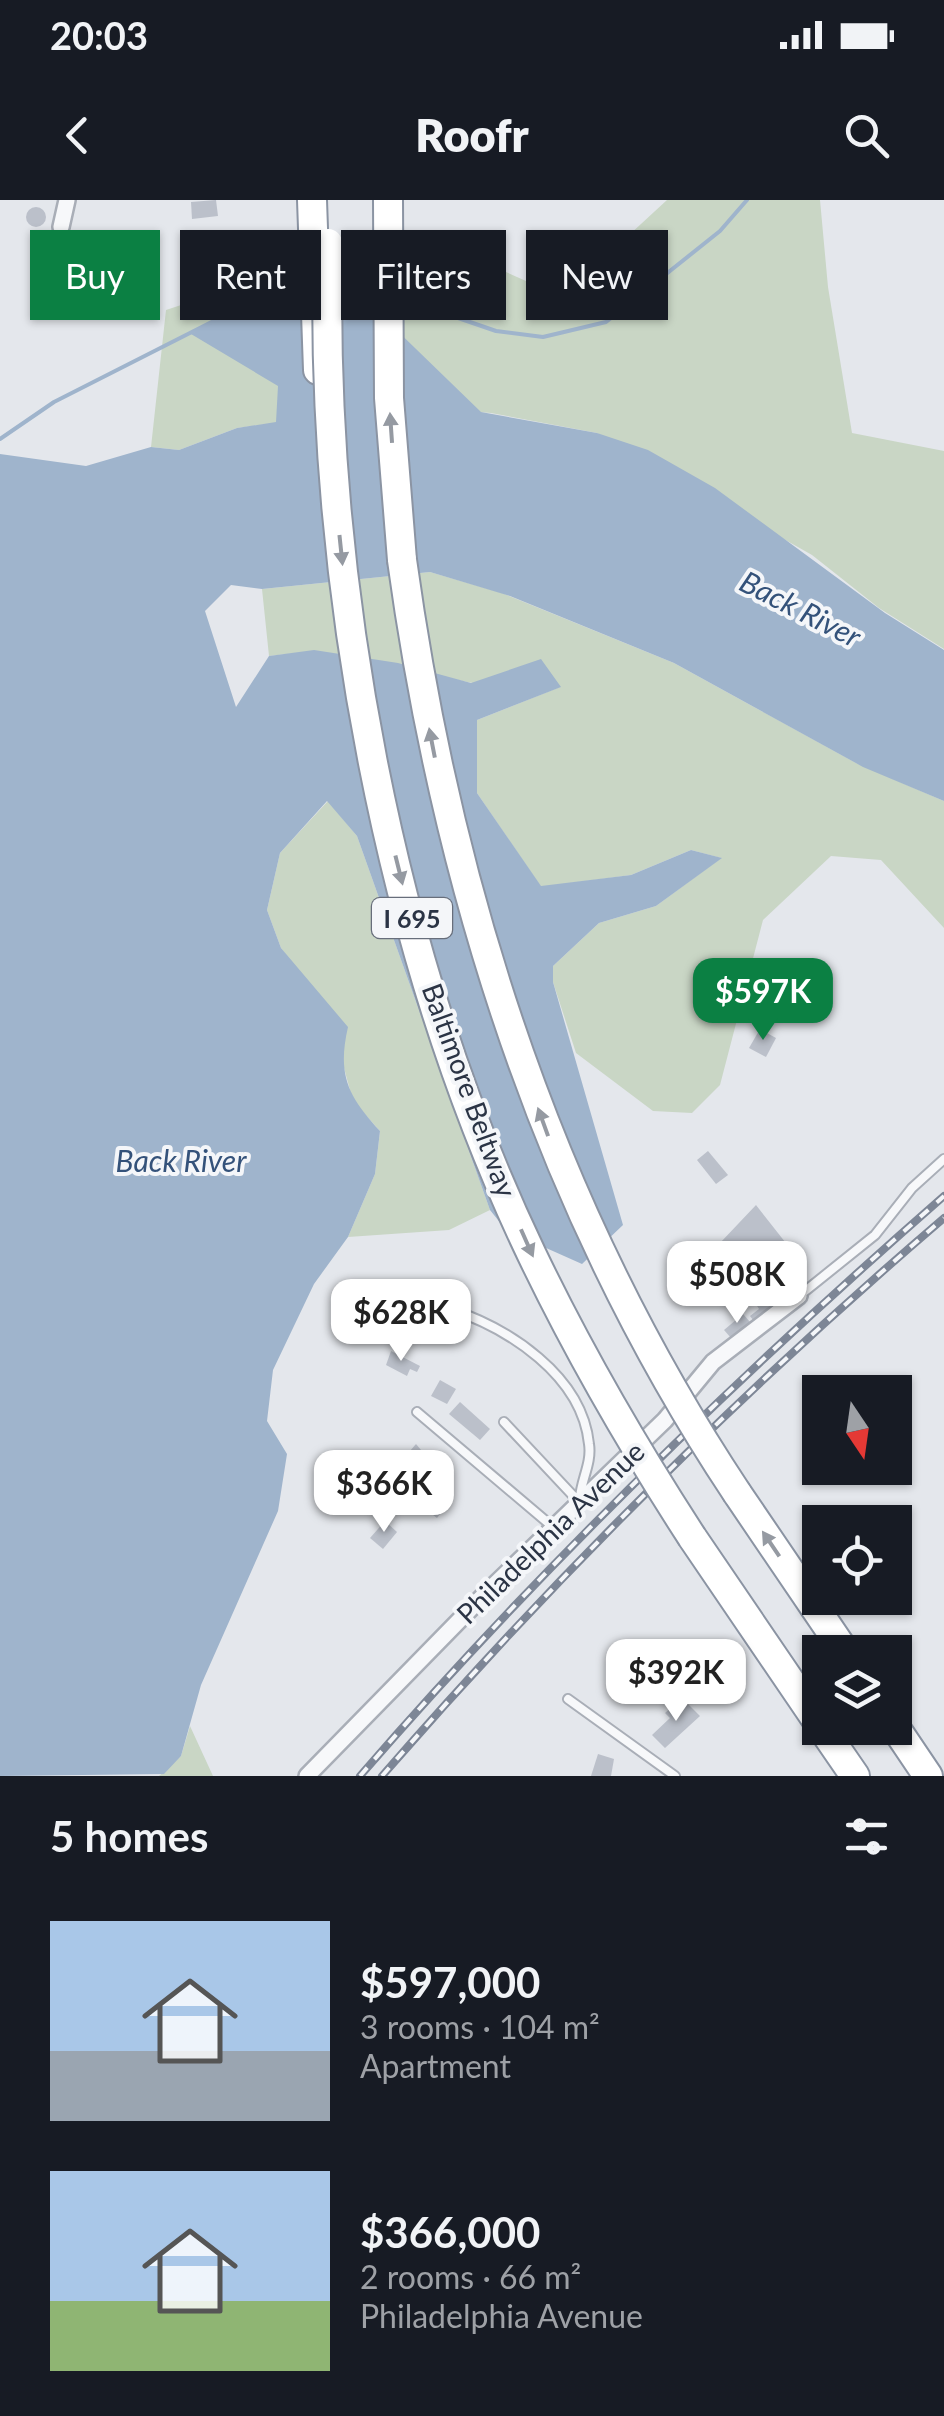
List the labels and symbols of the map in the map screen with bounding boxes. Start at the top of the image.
one-way arrow [383,411,399,443]
one-way arrow [333,535,349,566]
water label: Back River [735,562,868,654]
one-way arrow [423,727,439,758]
one-way arrow [392,855,407,886]
road number: I 695 [372,898,452,938]
pin: $597K [693,958,833,1043]
street label: Baltimore Beltway [415,978,525,1202]
one-way arrow [535,1106,550,1136]
water label: Back River [116,1142,247,1178]
one-way arrow [519,1228,535,1258]
pin: $508K [667,1241,807,1326]
pin: $628K [331,1279,471,1364]
north arrow [802,1375,912,1485]
street label: Philadelphia Avenue [449,1434,651,1630]
pin: $366K [314,1450,454,1535]
one-way arrow [762,1530,781,1557]
pin: $392K [606,1639,746,1724]

